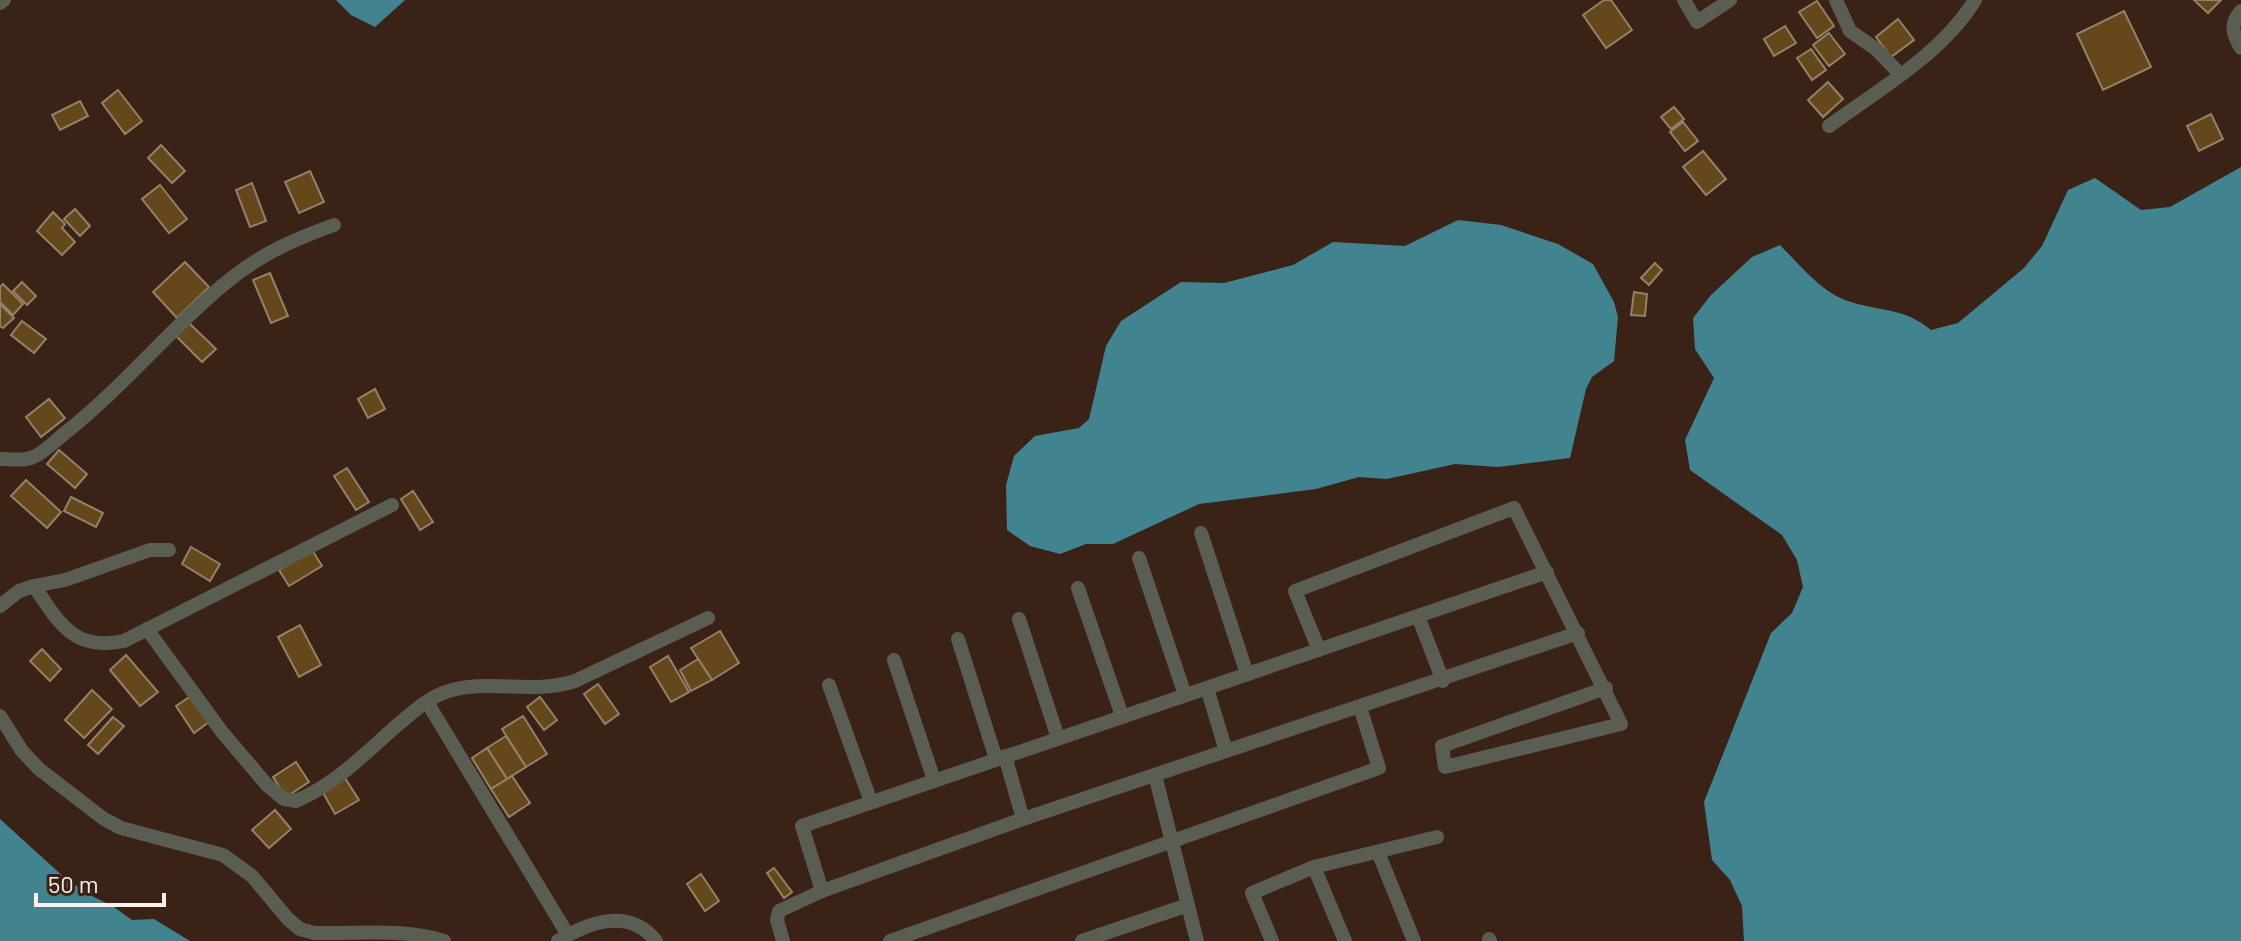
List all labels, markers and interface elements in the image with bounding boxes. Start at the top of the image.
scale bar [36,857,164,907]
text: 50 m [48,869,99,898]

